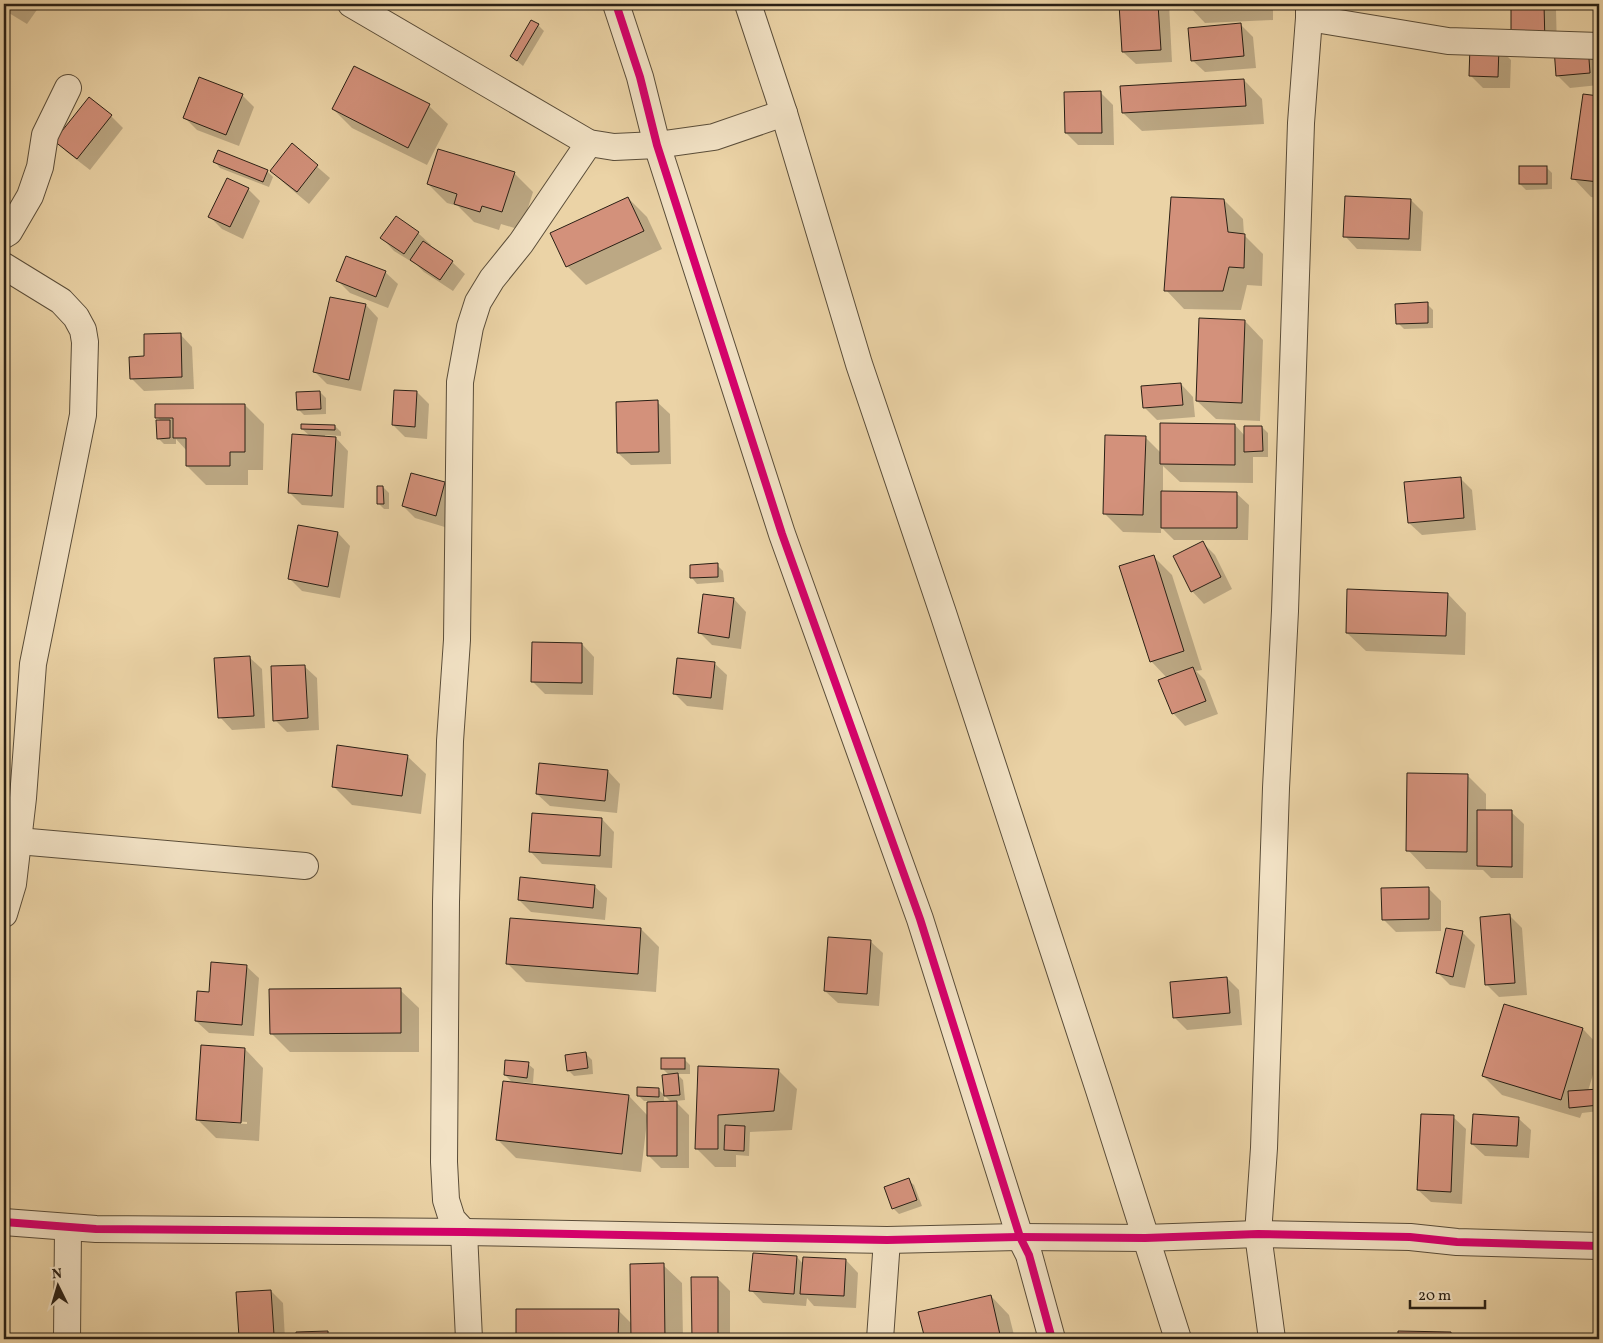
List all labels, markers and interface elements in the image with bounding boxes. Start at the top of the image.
north arrow [32,1260,82,1310]
text: N [51,1265,63,1284]
scale bar [1410,1278,1486,1310]
text: 20 m [1418,1286,1451,1307]

